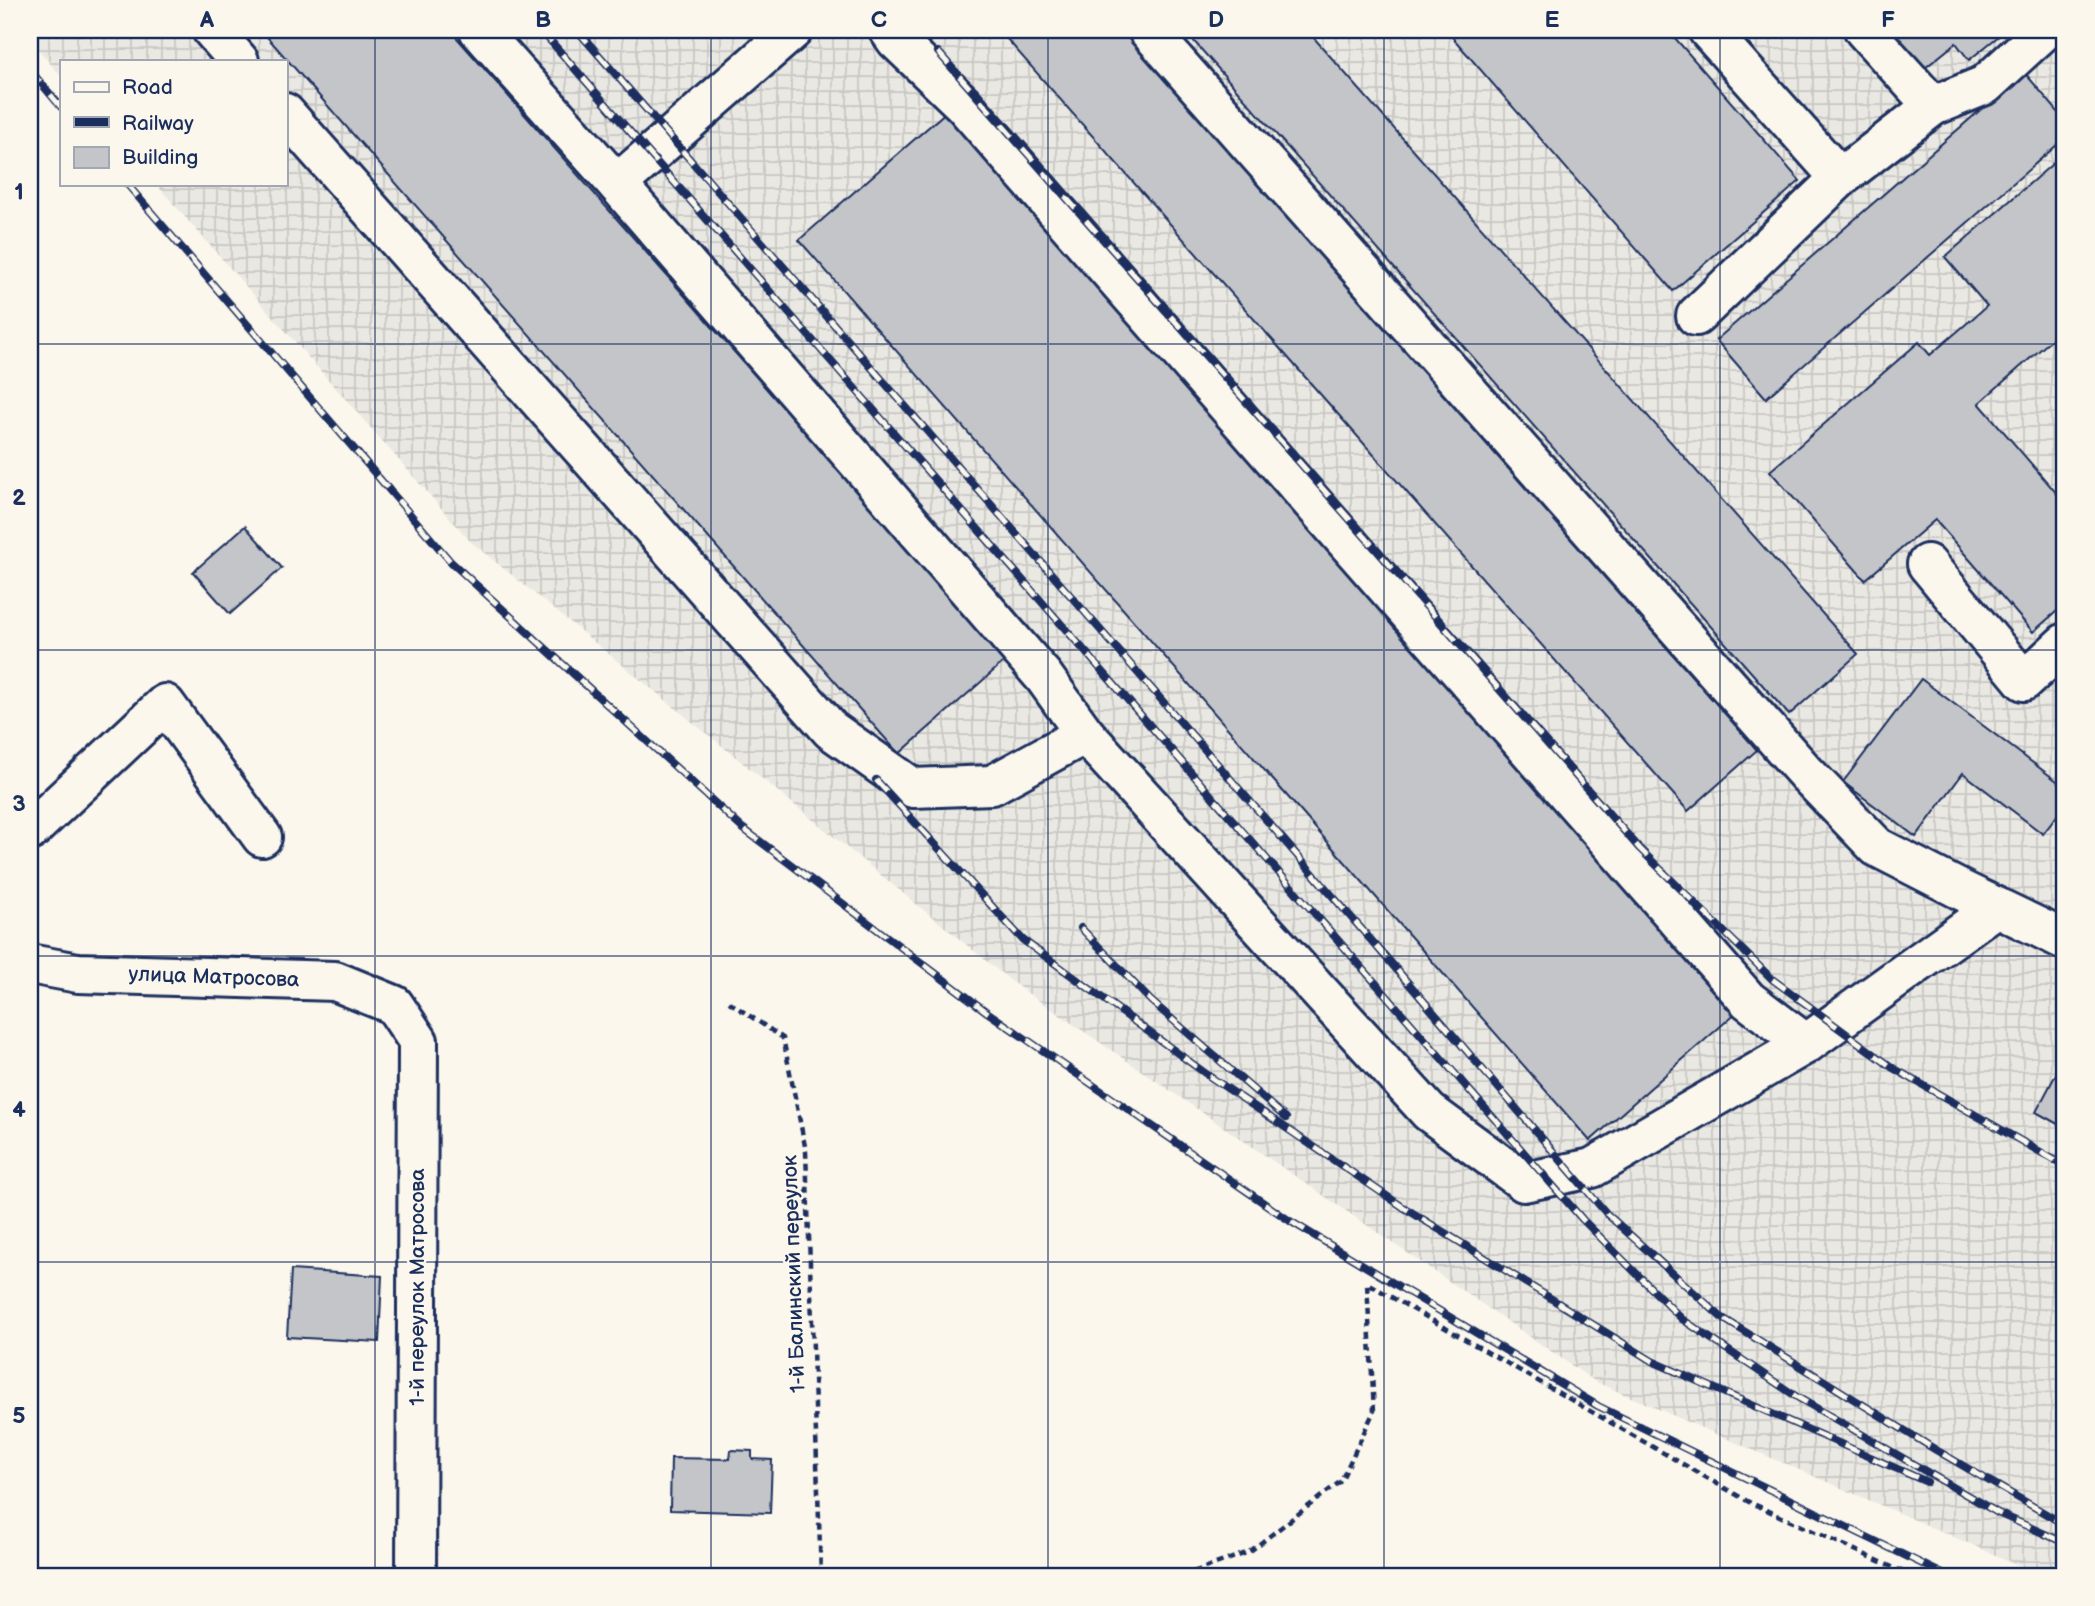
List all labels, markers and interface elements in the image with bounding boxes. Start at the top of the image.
text: A [199,6,215,34]
text: B [535,6,551,34]
text: C [871,6,887,34]
text: D [1208,6,1224,34]
text: E [1545,6,1560,34]
text: F [1881,6,1895,34]
legend [60,60,287,186]
text: Road [122,75,173,100]
text: Railway [122,111,194,136]
text: Building [122,145,198,170]
text: 1 [14,178,24,206]
text: 2 [12,484,26,512]
text: 3 [12,790,26,818]
street label: улица Матросова [128,962,300,992]
text: 4 [12,1096,26,1124]
street label: 1-й Балинский переулок [777,1155,811,1393]
street label: 1-й переулок Матросова [405,1168,430,1406]
text: 5 [12,1402,26,1430]

